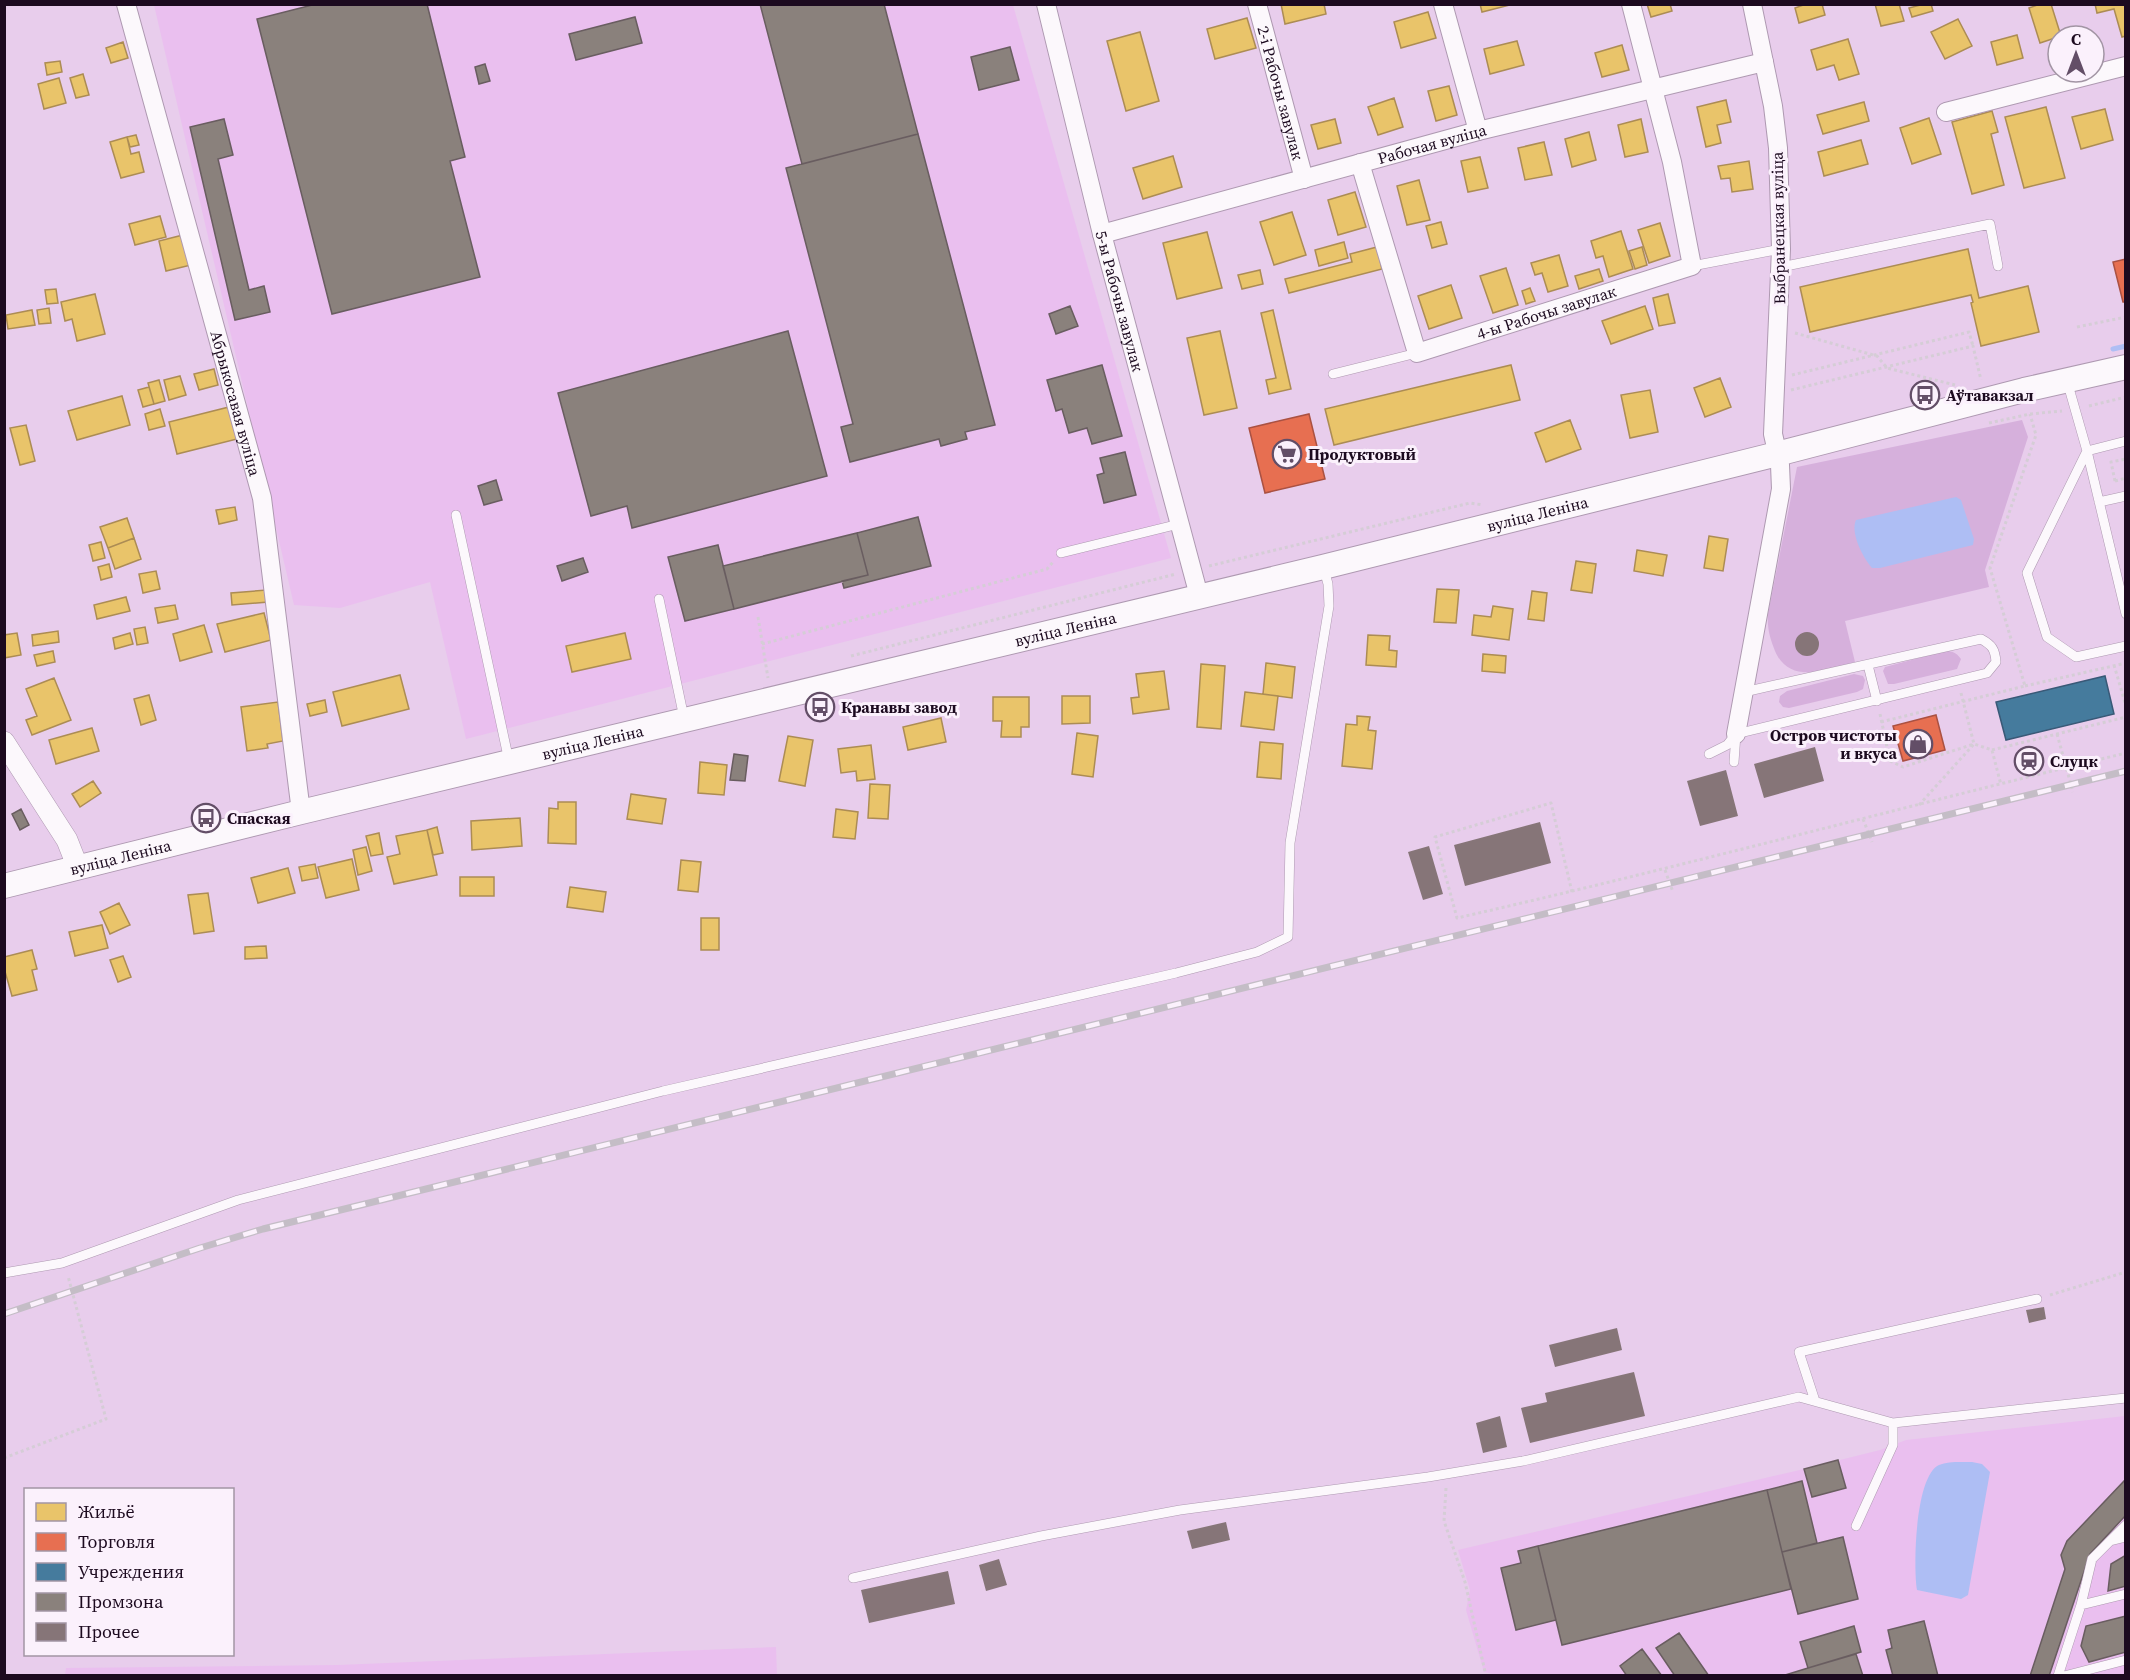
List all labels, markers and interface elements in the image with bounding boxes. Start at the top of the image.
street label: 2-і Рабочы завулак [1252,23,1309,162]
north arrow [2046,24,2106,84]
text: С [2071,28,2081,50]
street label: Рабочая вуліца [1375,118,1489,169]
street label: Выбранецкая вуліца [1766,151,1790,305]
street label: 5-ы Рабочы завулак [1091,228,1149,374]
street label: 4-ы Рабочы завулак [1474,280,1619,344]
street label: Абрыкосавая вуліца [205,328,267,479]
bus stop icon: Аўтавакзал [1909,379,1941,411]
place label: Аўтавакзал [1946,384,2034,406]
supermarket icon: Продуктовый [1271,438,1303,470]
place label: Продуктовый [1308,443,1416,465]
street label: вуліца Леніна [1484,490,1591,537]
street label: вуліца Леніна [1012,606,1119,652]
bus stop icon: Кранавы завод [804,691,836,723]
place label: Кранавы завод [841,696,957,718]
street label: вуліца Леніна [540,719,646,765]
place label: Остров чистоты и вкуса [1770,724,1898,764]
shop icon: Остров чистоты и вкуса [1902,728,1934,760]
station icon: Слуцк [2013,745,2045,777]
place label: Слуцк [2050,750,2099,772]
bus stop icon: Спаская [190,802,222,834]
place label: Спаская [227,807,291,829]
street label: вуліца Леніна [67,834,174,880]
legend [24,1488,234,1656]
text: Жильё [78,1499,135,1524]
text: Торговля [78,1529,155,1554]
text: Учреждения [78,1559,184,1584]
text: Промзона [78,1589,164,1614]
text: Прочее [78,1619,140,1644]

